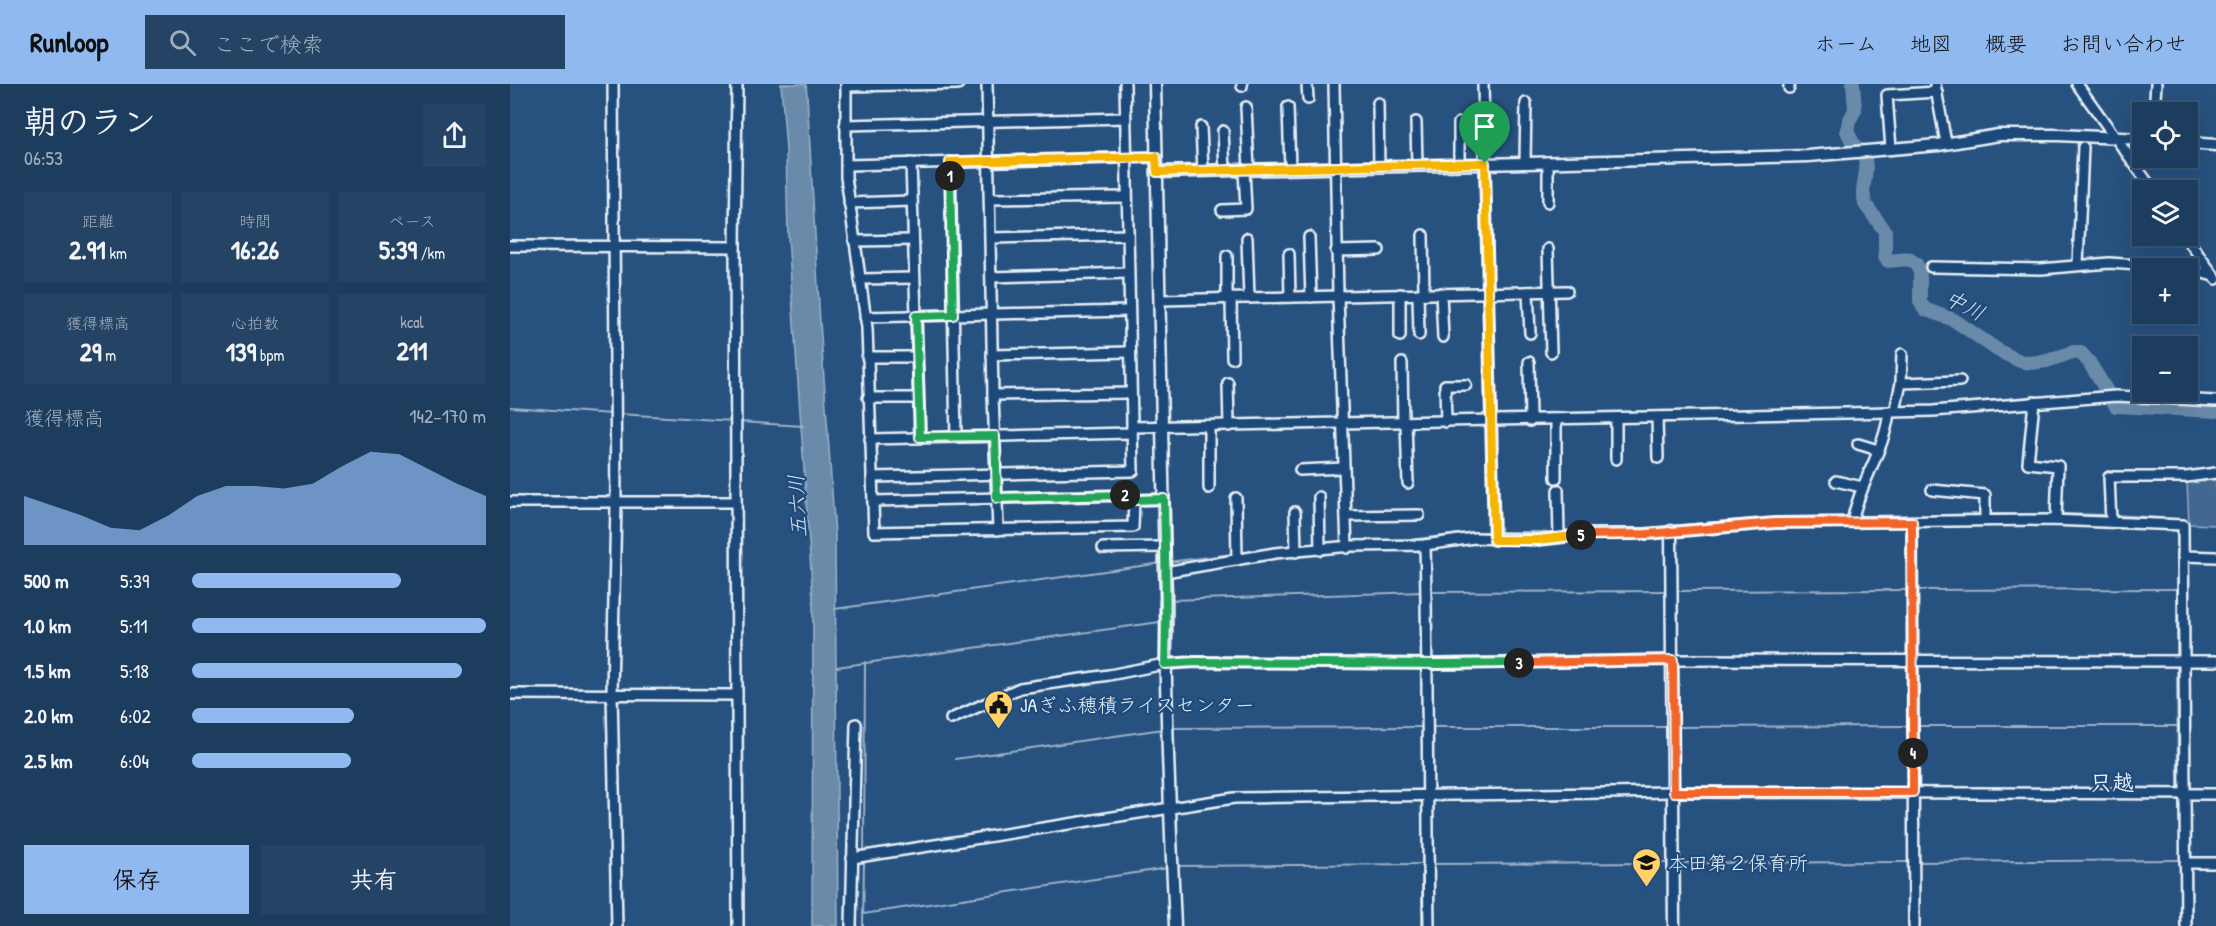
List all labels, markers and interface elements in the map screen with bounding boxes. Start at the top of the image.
search box [145,15,565,69]
text: Runloop [30,23,109,61]
icon: search [166,26,199,59]
text: ここで検索 [214,29,324,59]
text: ホーム [1815,29,1877,58]
text: 地図 [1910,29,1952,58]
text: 概要 [1985,29,2027,58]
text: お問い合わせ [2060,29,2186,58]
text: 朝のラン [24,99,156,143]
pin [1459,101,1510,163]
map controls [2132,102,2198,402]
button: locate [2132,102,2198,168]
button: share [423,104,486,167]
icon: arrive [1468,110,1501,143]
text: 06:53 [24,144,63,171]
pin: 1 [935,161,965,191]
text: 1 [947,165,953,187]
button: layers [2132,180,2198,246]
text: 距離 [82,210,114,232]
text: 時間 [239,210,271,232]
text: ペース [388,210,436,232]
text: 2.91 [69,232,106,267]
text: 16:26 [231,232,279,267]
text: 5:39 [379,232,417,267]
text: km [106,242,127,264]
text: /km [417,242,445,264]
button: + [2132,258,2198,324]
water label: 中川 [1940,283,1990,327]
text: kcal [400,311,424,333]
text: 獲得標高 [66,312,130,334]
text: 心拍数 [231,312,279,334]
text: 211 [396,333,428,368]
text: 29 [80,334,102,369]
text: 139 [226,334,256,369]
button: − [2132,336,2198,402]
text: m [102,344,116,366]
text: bpm [256,344,284,366]
text: 142–170 m [409,402,486,429]
text: 獲得標高 [24,404,104,431]
water label: 五六川 [781,474,813,538]
pin: 2 [1110,480,1140,510]
text: 2 [1121,484,1129,506]
pin: 5 [1566,520,1596,550]
text: 5 [1578,524,1584,546]
text: 500 m [24,567,69,594]
text: 5:39 [120,567,149,594]
text: 1.0 km [24,612,71,639]
text: 5:11 [120,612,148,639]
pin: 3 [1504,648,1534,678]
text: 3 [1515,652,1523,674]
text: 1.5 km [24,657,71,684]
text: 5:18 [120,657,149,684]
public building icon: JAぎふ穂積ライスセンター [983,688,1015,730]
place label: JAぎふ穂積ライスセンター [1020,691,1255,718]
text: 2.0 km [24,702,73,729]
text: 6:02 [120,702,151,729]
pin: 4 [1898,738,1928,768]
text: 4 [1910,742,1916,764]
text: 2.5 km [24,747,73,774]
text: 6:04 [120,747,149,774]
district label: 只越 [2090,767,2134,797]
button: 保存 [24,845,249,914]
button: 共有 [261,845,486,914]
school or university icon: 本田第２保育所 [1631,846,1663,888]
place label: 本田第２保育所 [1668,849,1808,876]

